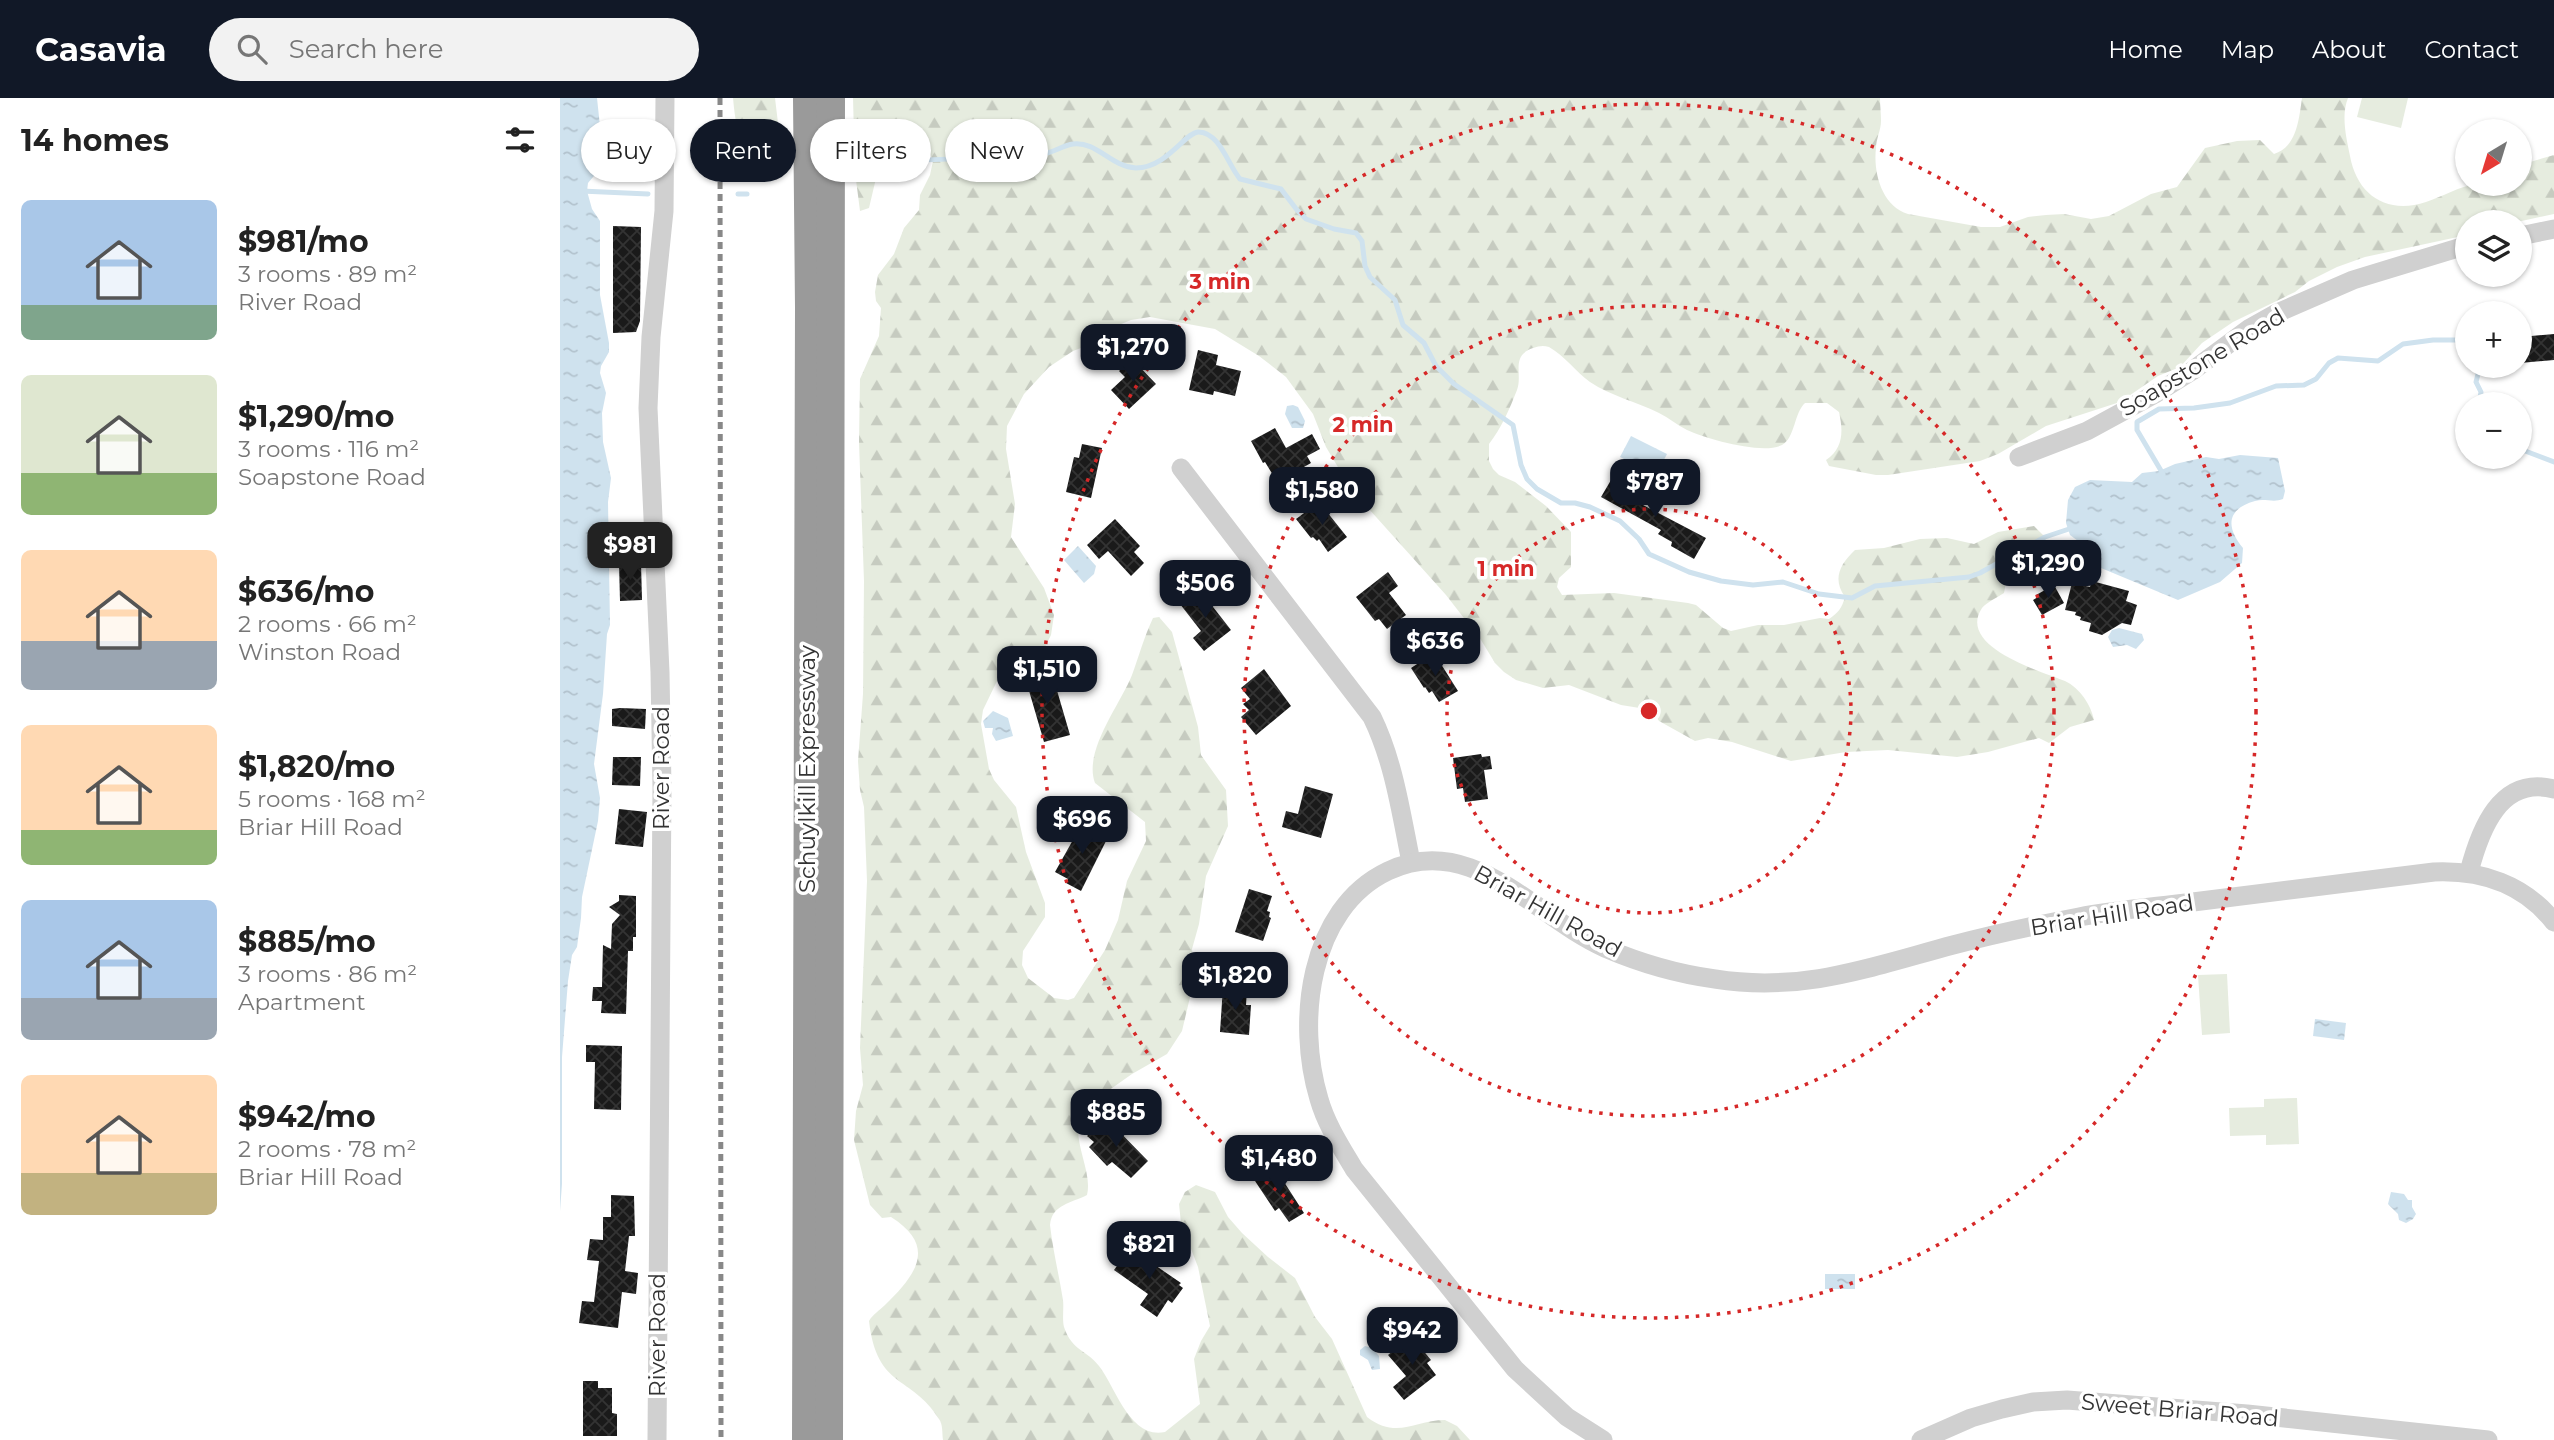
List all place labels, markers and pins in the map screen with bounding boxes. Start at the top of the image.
pin: $1,270 [1076,324,1190,384]
pin: $787 [1614,460,1696,519]
pin: $1,580 [1265,468,1379,527]
pin: $981 [589,522,671,582]
pin: $1,290 [1991,540,2105,600]
pin: $506 [1164,560,1246,620]
pin: $636 [1394,618,1476,678]
pin: $1,510 [990,646,1104,706]
centre of rings [1637,699,1661,723]
pin: $696 [1041,796,1123,856]
pin: $1,820 [1178,953,1292,1012]
pin: $885 [1075,1090,1157,1149]
pin: $1,480 [1222,1136,1336,1195]
pin: $821 [1108,1222,1190,1281]
pin: $942 [1371,1308,1453,1367]

